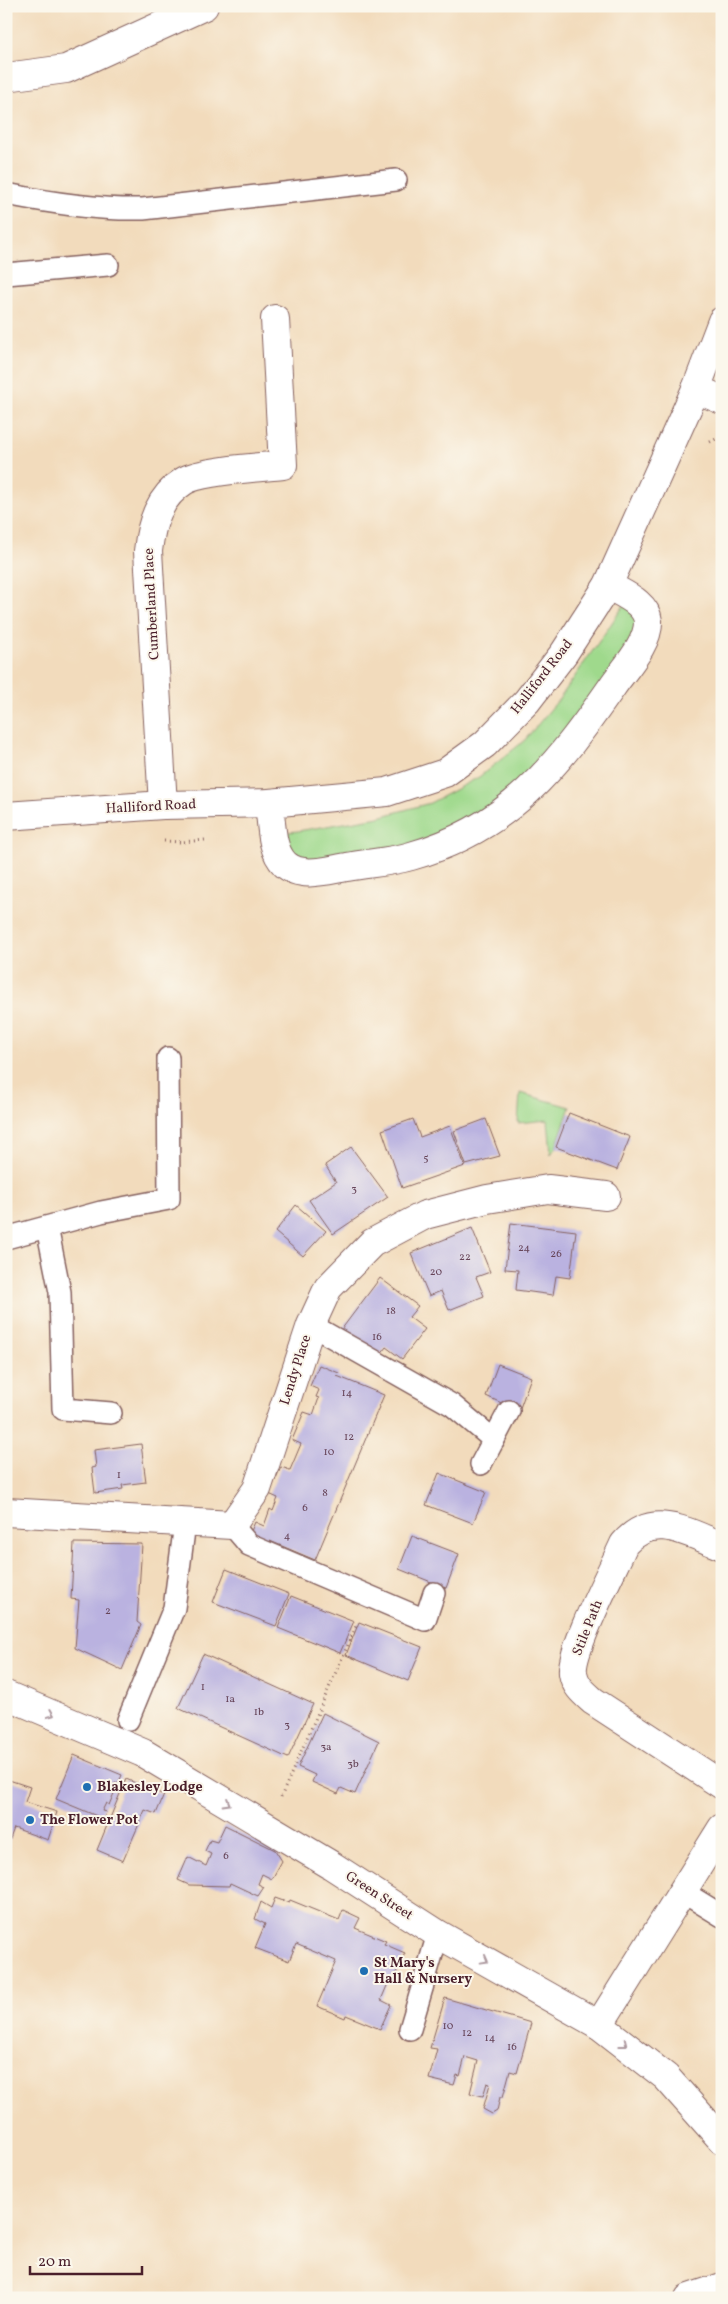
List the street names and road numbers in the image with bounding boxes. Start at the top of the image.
street label: Cumberland Place [140,547,164,660]
street label: Halliford Road [507,635,577,719]
street label: Halliford Road [105,795,197,819]
street label: Lendy Place [276,1332,316,1408]
street label: Stile Path [568,1597,608,1659]
street label: Green Street [341,1867,417,1925]

